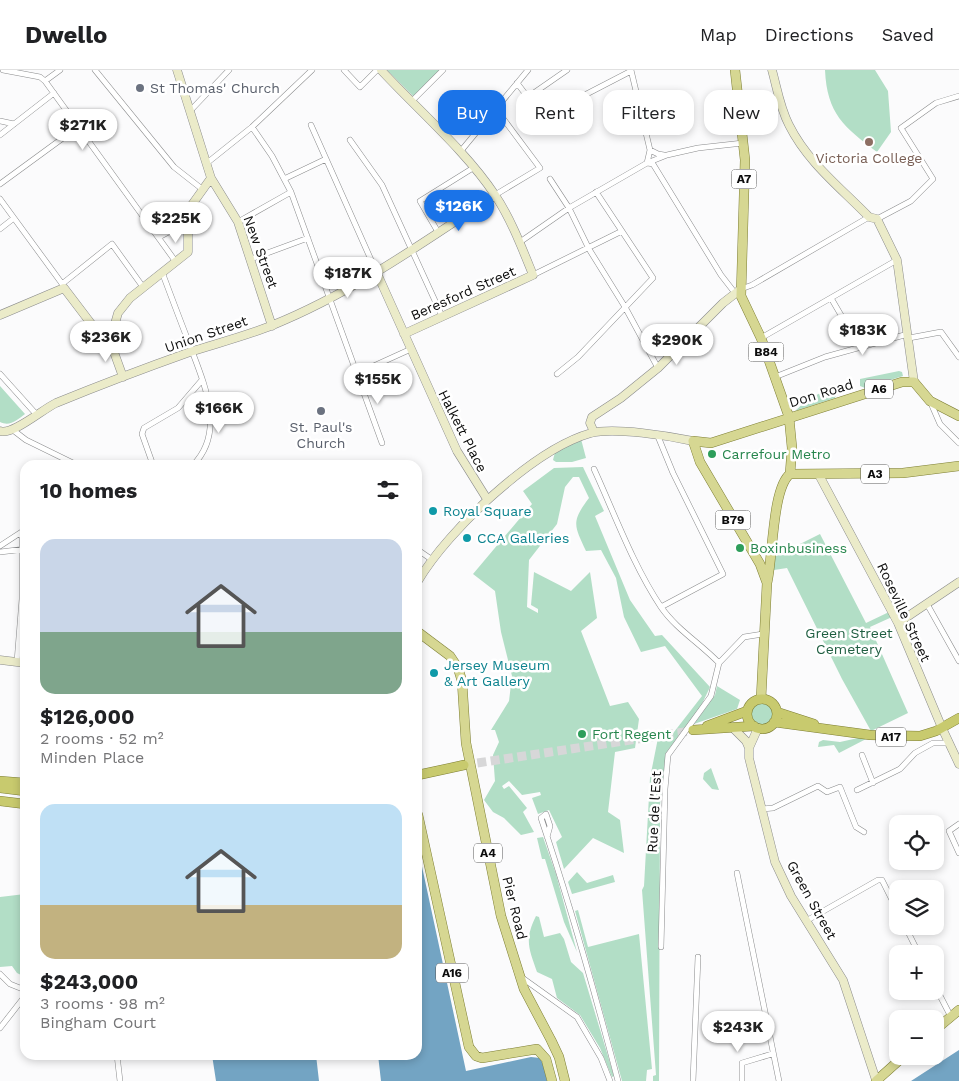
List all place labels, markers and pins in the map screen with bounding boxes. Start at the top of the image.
place label: St Thomas' Church [150,80,280,96]
marker: St Thomas' Church [134,82,146,94]
pin: $271K [48,108,118,151]
marker: Victoria College [863,136,875,148]
place label: Victoria College [816,150,922,166]
pin: $126K [424,190,494,232]
pin: $225K [141,202,211,244]
pin: $187K [313,256,383,299]
pin: $183K [828,314,898,356]
pin: $236K [71,320,141,363]
pin: $290K [642,324,712,366]
pin: $155K [343,362,413,405]
pin: $166K [184,392,254,434]
marker: St. Paul's Church [315,405,327,417]
place label: St. Paul's Church [290,419,352,451]
place label: Carrefour Metro [722,446,831,462]
marker: Carrefour Metro [706,448,718,460]
place label: Royal Square [443,503,532,519]
marker: Royal Square [427,505,439,517]
place label: CCA Galleries [477,530,569,546]
marker: CCA Galleries [461,532,473,544]
place label: Boxinbusiness [750,540,847,556]
marker: Boxinbusiness [734,542,746,554]
place label: Jersey Museum & Art Gallery [444,657,550,689]
marker: Jersey Museum & Art Gallery [428,667,440,679]
place label: Fort Regent [592,726,671,742]
marker: Fort Regent [576,728,588,740]
pin: $243K [703,1010,773,1053]

